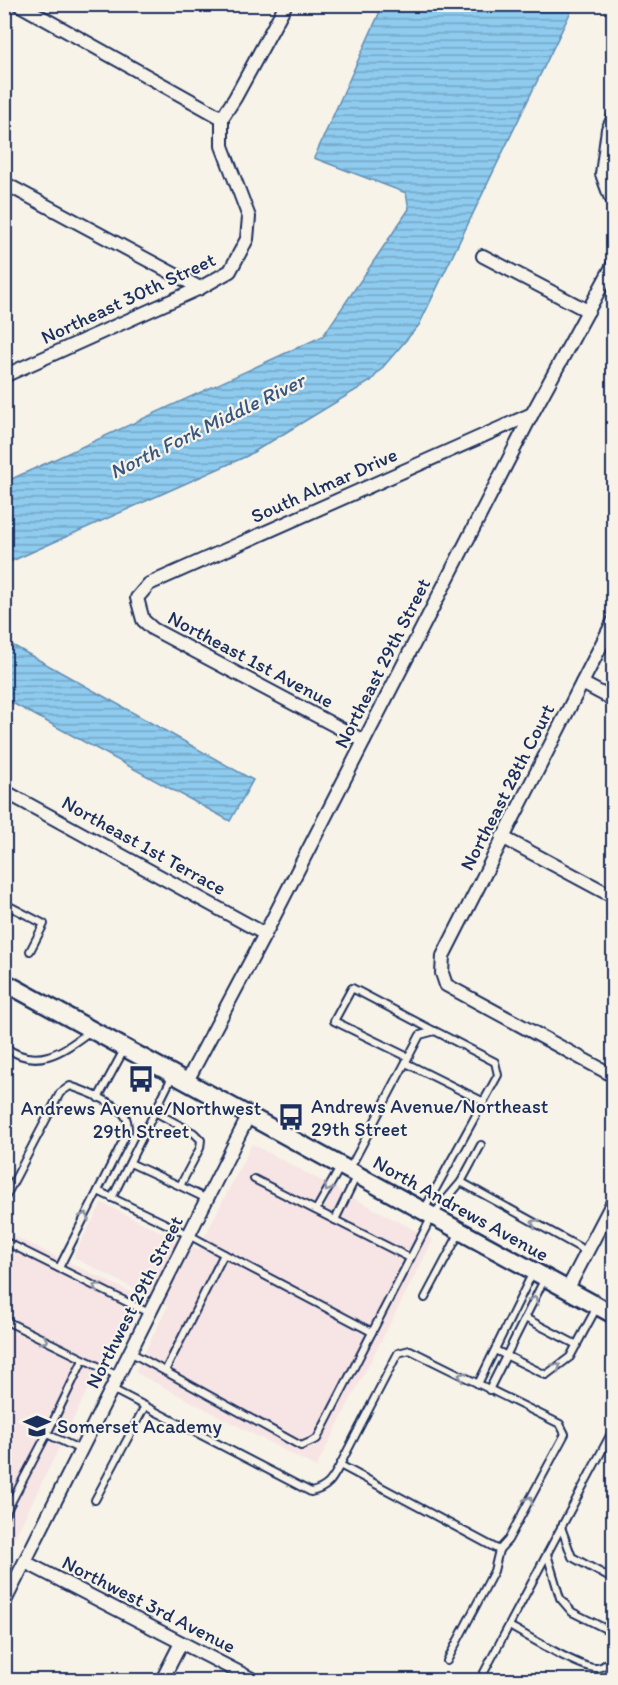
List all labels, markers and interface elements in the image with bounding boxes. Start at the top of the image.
street label: Northeast 30th Street [37,247,219,349]
water label: North Fork Middle River [105,366,311,484]
street label: South Almar Drive [247,442,401,528]
street label: Northeast 29th Street [329,574,435,752]
street label: Northeast 1st Avenue [164,605,338,713]
street label: Northeast 28th Court [455,700,559,874]
street label: Northeast 1st Terrace [58,790,230,900]
bus stop icon: Andrews Avenue/Northwest 29th Street [126,1064,156,1094]
place label: Andrews Avenue/Northeast 29th Street [311,1094,549,1141]
place label: Andrews Avenue/Northwest 29th Street [21,1096,261,1143]
bus stop icon: Andrews Avenue/Northeast 29th Street [276,1102,306,1132]
street label: North Andrews Avenue [369,1150,553,1266]
one-way arrow [324,1182,335,1192]
one-way arrow [78,1211,89,1222]
street label: Northwest 29th Street [80,1211,188,1392]
one-way arrow [531,1219,541,1230]
one-way arrow [93,1283,104,1294]
one-way arrow [527,1296,538,1306]
one-way arrow [37,1333,48,1344]
one-way arrow [550,1363,561,1374]
one-way arrow [458,1372,469,1383]
school or university icon: Somerset Academy [22,1411,52,1441]
place label: Somerset Academy [57,1414,223,1438]
one-way arrow [522,1496,533,1507]
street label: Northwest 3rd Avenue [58,1550,240,1658]

